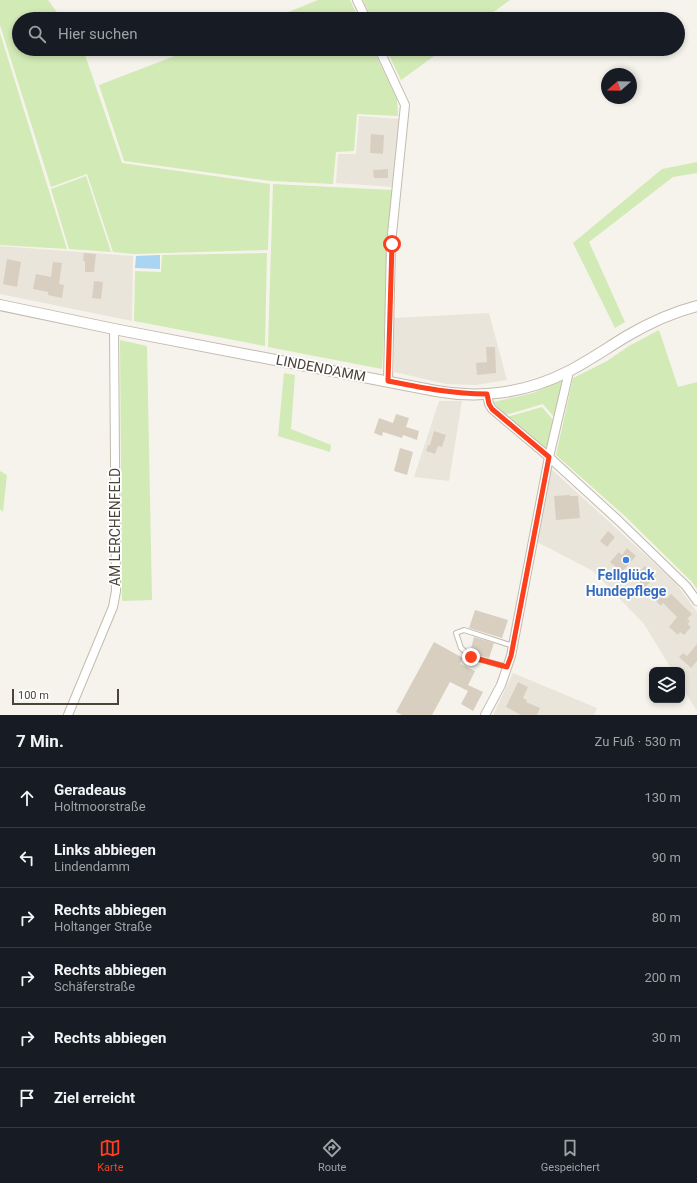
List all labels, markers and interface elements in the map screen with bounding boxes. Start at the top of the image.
search box [12,12,685,56]
icon: search [26,23,48,45]
text: Hier suchen [58,25,137,43]
north arrow [601,68,637,104]
route start [383,235,401,253]
street label: LINDENDAMM [275,351,367,385]
street label: AM LERCHENFELD [107,468,123,586]
marker: Fellglück Hundepflege [621,555,631,565]
place label: Fellglück Hundepflege [586,567,667,599]
route end [462,648,480,666]
map controls [649,667,685,703]
button: layers [649,667,685,703]
scale bar [12,687,119,706]
text: 100 m [18,689,49,702]
text: 7 Min. [16,731,64,751]
text: Zu Fuß · 530 m [595,734,681,749]
text: Geradeaus [54,781,126,799]
icon: ahead [16,787,38,809]
text: 130 m [644,790,681,805]
text: Holtmoorstraße [54,799,146,814]
text: Links abbiegen [54,841,156,859]
icon: left [16,847,38,869]
text: 90 m [652,850,681,865]
text: Lindendamm [54,859,130,874]
text: Rechts abbiegen [54,901,167,919]
icon: right [16,907,38,929]
text: 80 m [652,910,681,925]
text: Holtanger Straße [54,919,152,934]
text: Rechts abbiegen [54,961,167,979]
icon: right [16,967,38,989]
text: 200 m [644,970,681,985]
text: Schäferstraße [54,979,135,994]
icon: right [16,1027,38,1049]
text: Rechts abbiegen [54,1029,167,1047]
text: 30 m [652,1030,681,1045]
icon: arrive [16,1087,38,1109]
text: Ziel erreicht [54,1089,135,1107]
tab: Karte [97,1137,124,1174]
tab: Route [318,1137,346,1174]
tab: Gespeichert [541,1137,600,1174]

